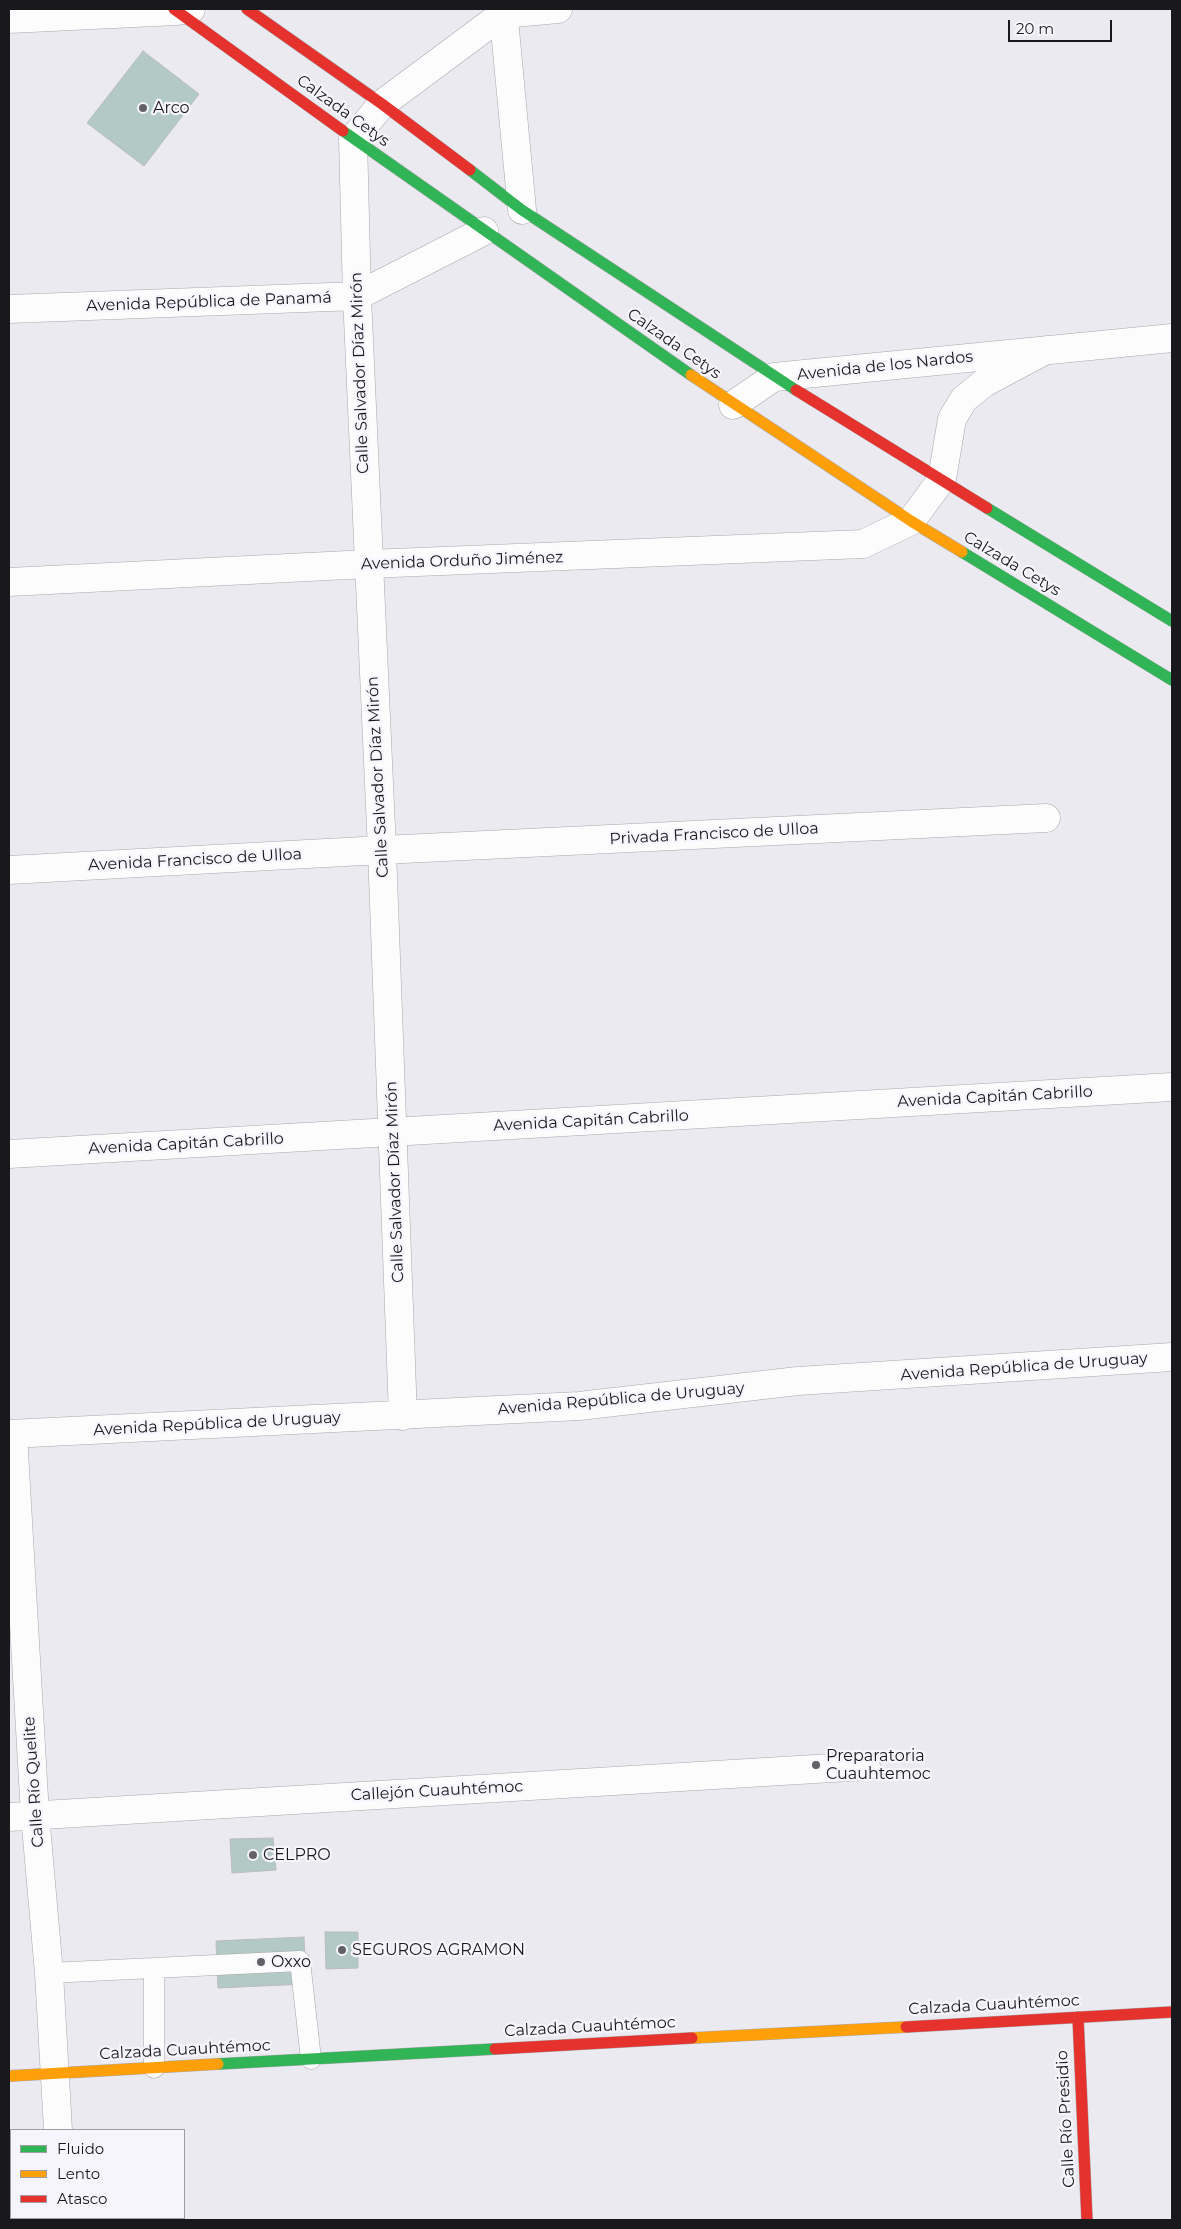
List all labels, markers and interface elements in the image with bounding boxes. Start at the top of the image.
scale bar [1011,10,1115,42]
text: 20 m [1016,19,1054,38]
street label: Calzada Cetys [293,71,393,151]
place label: Arco [153,98,190,118]
marker: Arco [137,102,149,114]
street label: Calle Salvador Díaz Mirón [347,272,373,474]
street label: Avenida República de Panamá [86,288,332,316]
street label: Calzada Cetys [623,305,725,383]
street label: Avenida de los Nardos [796,347,974,385]
street label: Calzada Cetys [960,527,1064,601]
street label: Avenida Orduño Jiménez [360,548,564,574]
street label: Calle Salvador Díaz Mirón [363,676,393,878]
street label: Privada Francisco de Ulloa [609,819,819,849]
street label: Avenida Francisco de Ulloa [88,845,302,875]
street label: Calle Salvador Díaz Mirón [382,1081,408,1283]
street label: Avenida Capitán Cabrillo [897,1082,1093,1112]
street label: Avenida Capitán Cabrillo [493,1106,689,1136]
street label: Avenida Capitán Cabrillo [88,1129,284,1159]
street label: Avenida República de Uruguay [900,1349,1148,1385]
street label: Avenida República de Uruguay [497,1379,745,1419]
street label: Avenida República de Uruguay [93,1408,341,1440]
street label: Calle Río Quelite [20,1716,48,1848]
place label: Preparatoria Cuauhtemoc [826,1746,931,1784]
marker: Preparatoria Cuauhtemoc [810,1759,822,1771]
street label: Callejón Cuauhtémoc [350,1777,524,1805]
place label: CELPRO [263,1845,331,1865]
marker: CELPRO [247,1849,259,1861]
place label: SEGUROS AGRAMON [352,1940,525,1960]
marker: SEGUROS AGRAMON [336,1944,348,1956]
place label: Oxxo [271,1952,311,1972]
marker: Oxxo [255,1956,267,1968]
street label: Calzada Cuauhtémoc [908,1991,1080,2019]
street label: Calzada Cuauhtémoc [504,2013,676,2041]
street label: Calzada Cuauhtémoc [99,2036,271,2064]
street label: Calle Río Presidio [1053,2050,1079,2188]
legend [10,2129,185,2219]
text: Fluido [57,2139,104,2158]
text: Lento [57,2164,100,2183]
text: Atasco [57,2189,107,2208]

